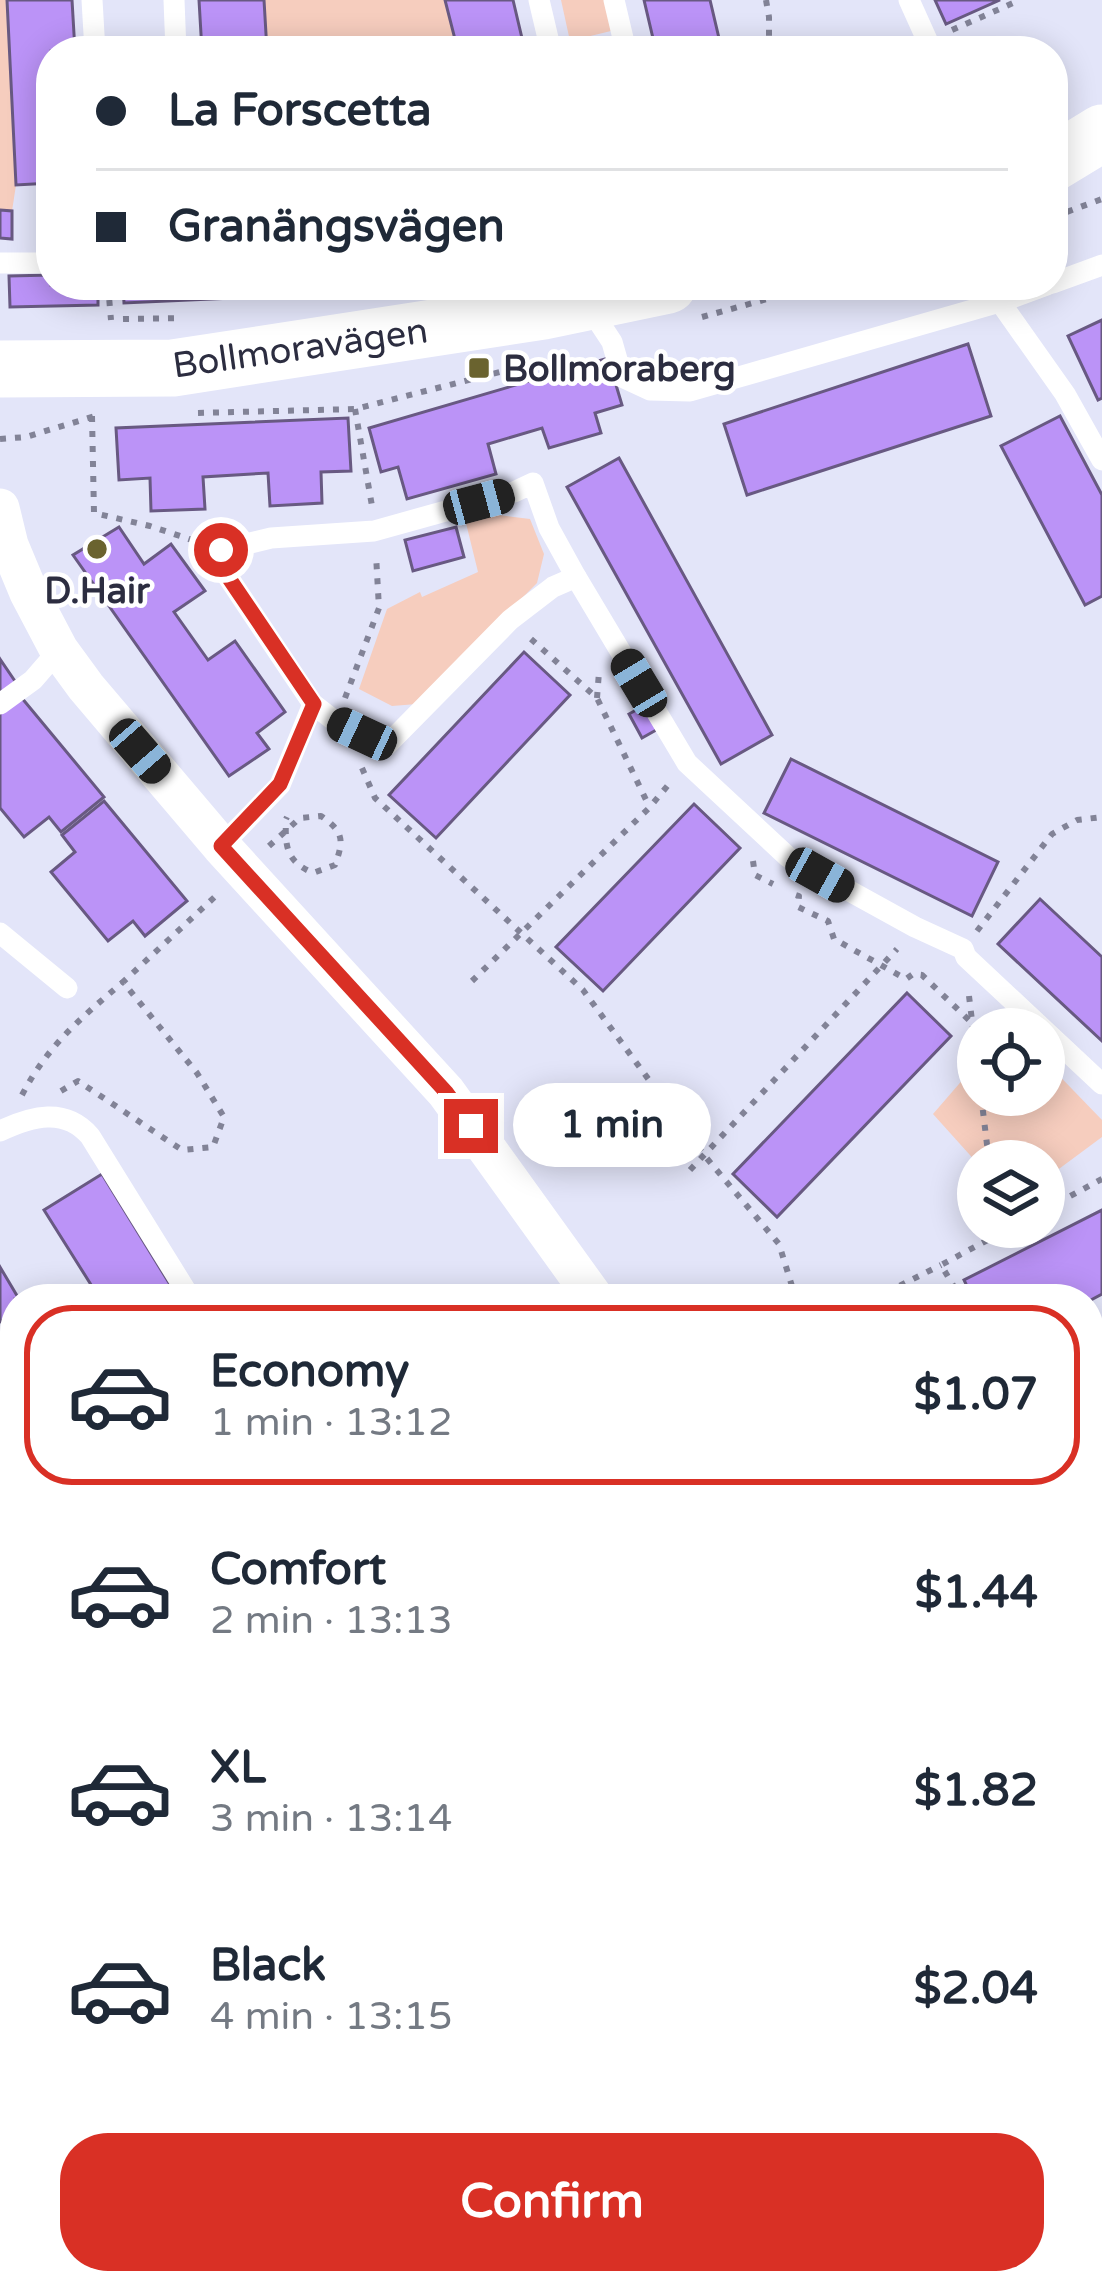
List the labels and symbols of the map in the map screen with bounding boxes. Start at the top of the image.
street label: Bollmoravägen [170,309,431,388]
place label: Bollmoraberg [503,348,736,391]
marker: Bollmoraberg [466,355,492,381]
car [440,475,518,529]
route start [194,523,248,577]
marker: D.Hair [84,536,110,562]
place label: D.Hair [44,570,151,613]
car [605,643,673,723]
car [322,702,402,766]
car [103,712,177,790]
car [780,842,860,908]
callout: 1 min [513,1084,711,1168]
route end [444,1099,498,1153]

